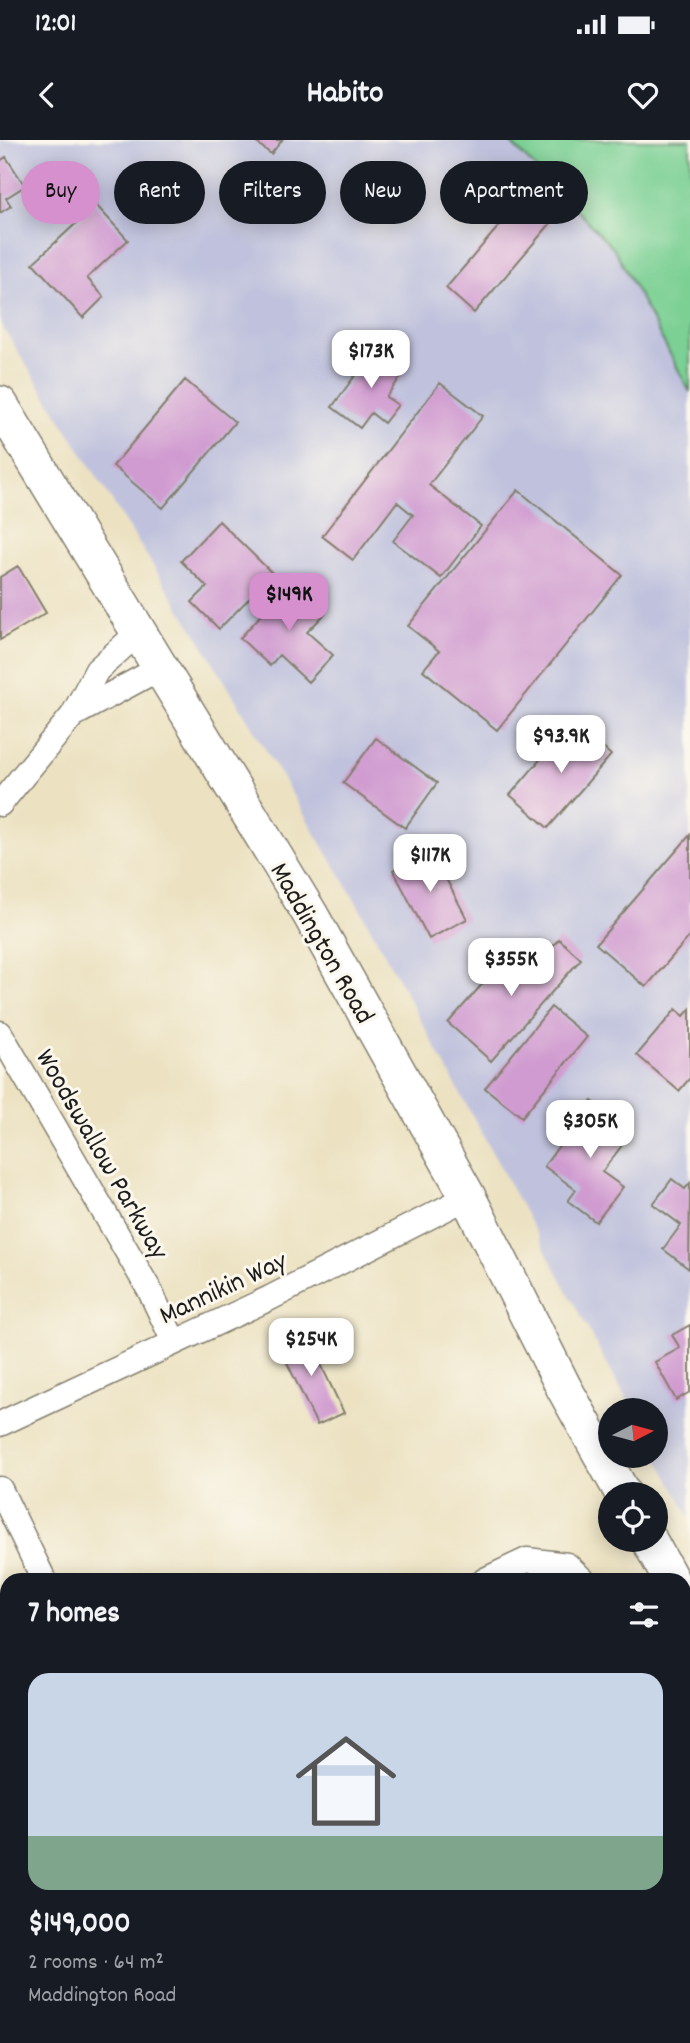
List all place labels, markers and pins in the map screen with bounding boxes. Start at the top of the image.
pin: $173K [322,330,420,390]
pin: $149K [240,574,338,633]
pin: $93.9K [504,716,618,775]
pin: $117K [381,834,479,894]
pin: $355K [462,938,560,998]
pin: $305K [541,1100,639,1160]
pin: $254K [262,1318,360,1378]

